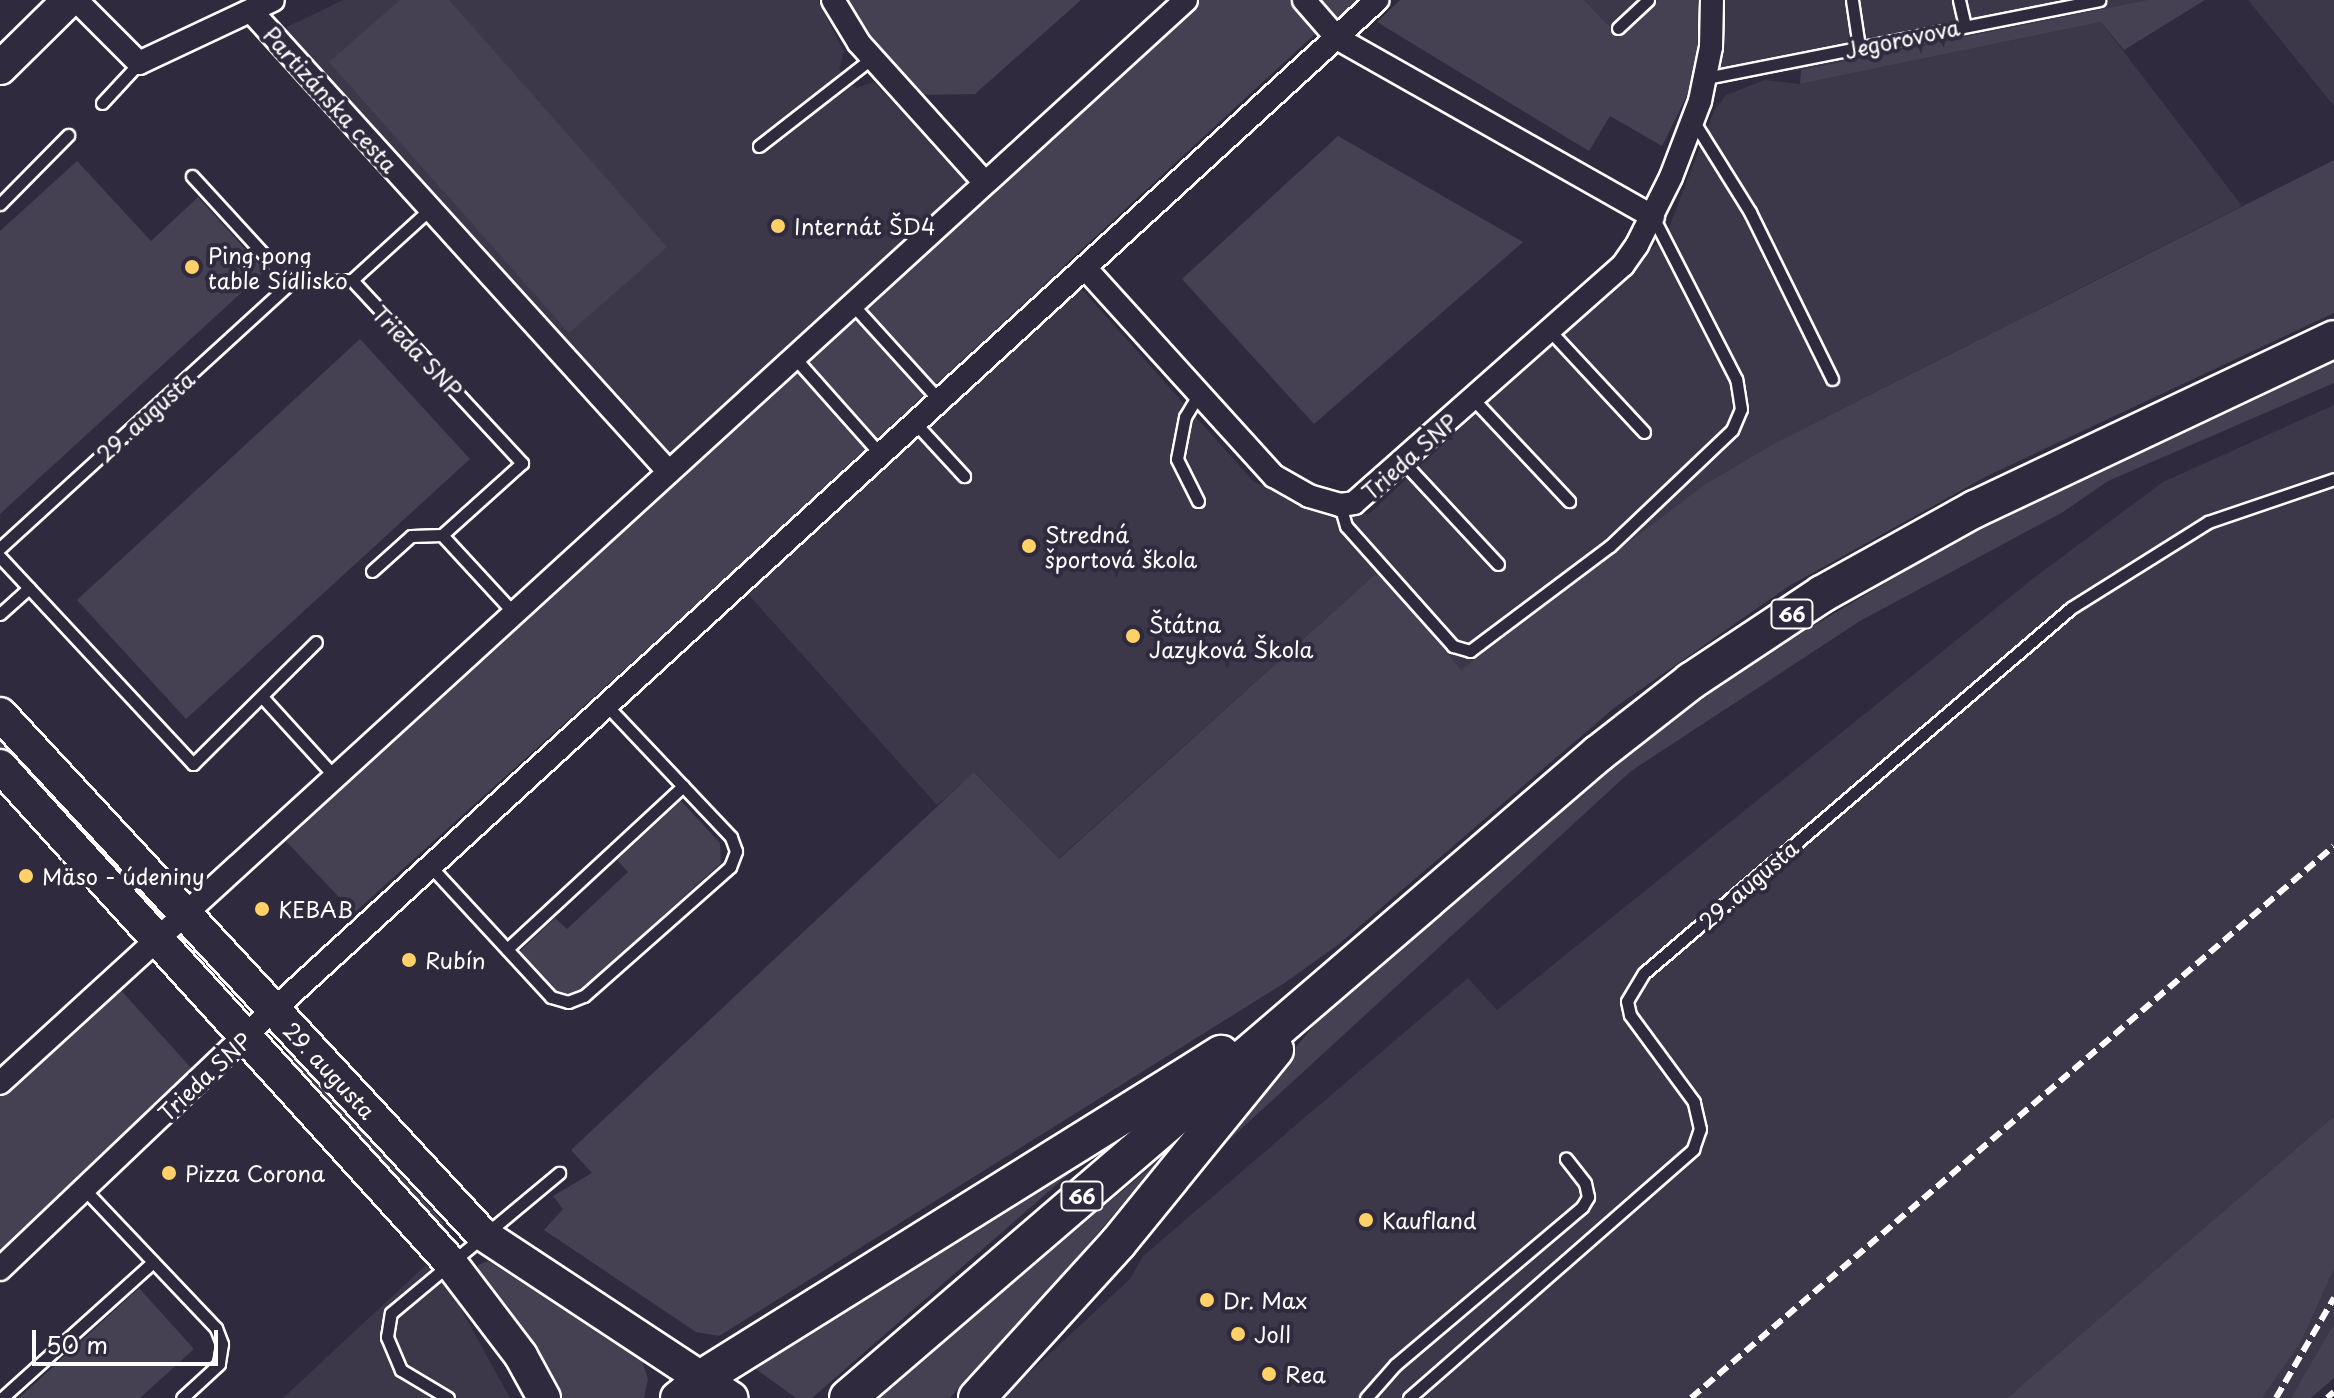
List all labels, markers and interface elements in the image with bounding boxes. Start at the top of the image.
street label: Jegorovova [1842,13,1962,63]
street label: Partizánska cesta [258,20,404,178]
place label: Internát ŠD4 [794,213,935,239]
marker: Internát ŠD4 [769,217,787,235]
place label: Ping pong table Sídlisko [208,241,348,292]
marker: Ping pong table Sídlisko [183,258,201,276]
street label: Trieda SNP [367,299,469,403]
street label: 29. augusta [90,365,200,467]
street label: Trieda SNP [1356,407,1462,505]
place label: Stredná športová škola [1045,520,1198,572]
marker: Stredná športová škola [1020,537,1038,555]
road number: 66 [1770,598,1814,630]
place label: Štátna Jazyková Škola [1149,610,1314,662]
marker: Štátna Jazyková Škola [1124,627,1142,645]
street label: 29. augusta [1693,834,1803,934]
place label: Mäso - údeniny [42,863,204,889]
marker: Mäso - údeniny [17,867,35,885]
place label: KEBAB [278,896,353,922]
marker: KEBAB [253,900,271,918]
place label: Rubín [425,947,486,973]
marker: Rubín [400,951,418,969]
street label: 29. augusta [278,1016,382,1124]
street label: Trieda SNP [152,1026,256,1126]
place label: Pizza Corona [185,1160,324,1186]
marker: Pizza Corona [160,1164,178,1182]
road number: 66 [1060,1180,1104,1212]
place label: Kaufland [1382,1207,1476,1233]
marker: Kaufland [1357,1211,1375,1229]
place label: Dr. Max [1223,1287,1308,1313]
marker: Dr. Max [1198,1291,1216,1309]
scale bar [36,1314,222,1364]
place label: Joll [1254,1321,1291,1347]
marker: Joll [1229,1325,1247,1343]
text: 50 m [46,1326,108,1362]
place label: Rea [1285,1361,1326,1387]
marker: Rea [1260,1365,1278,1383]

